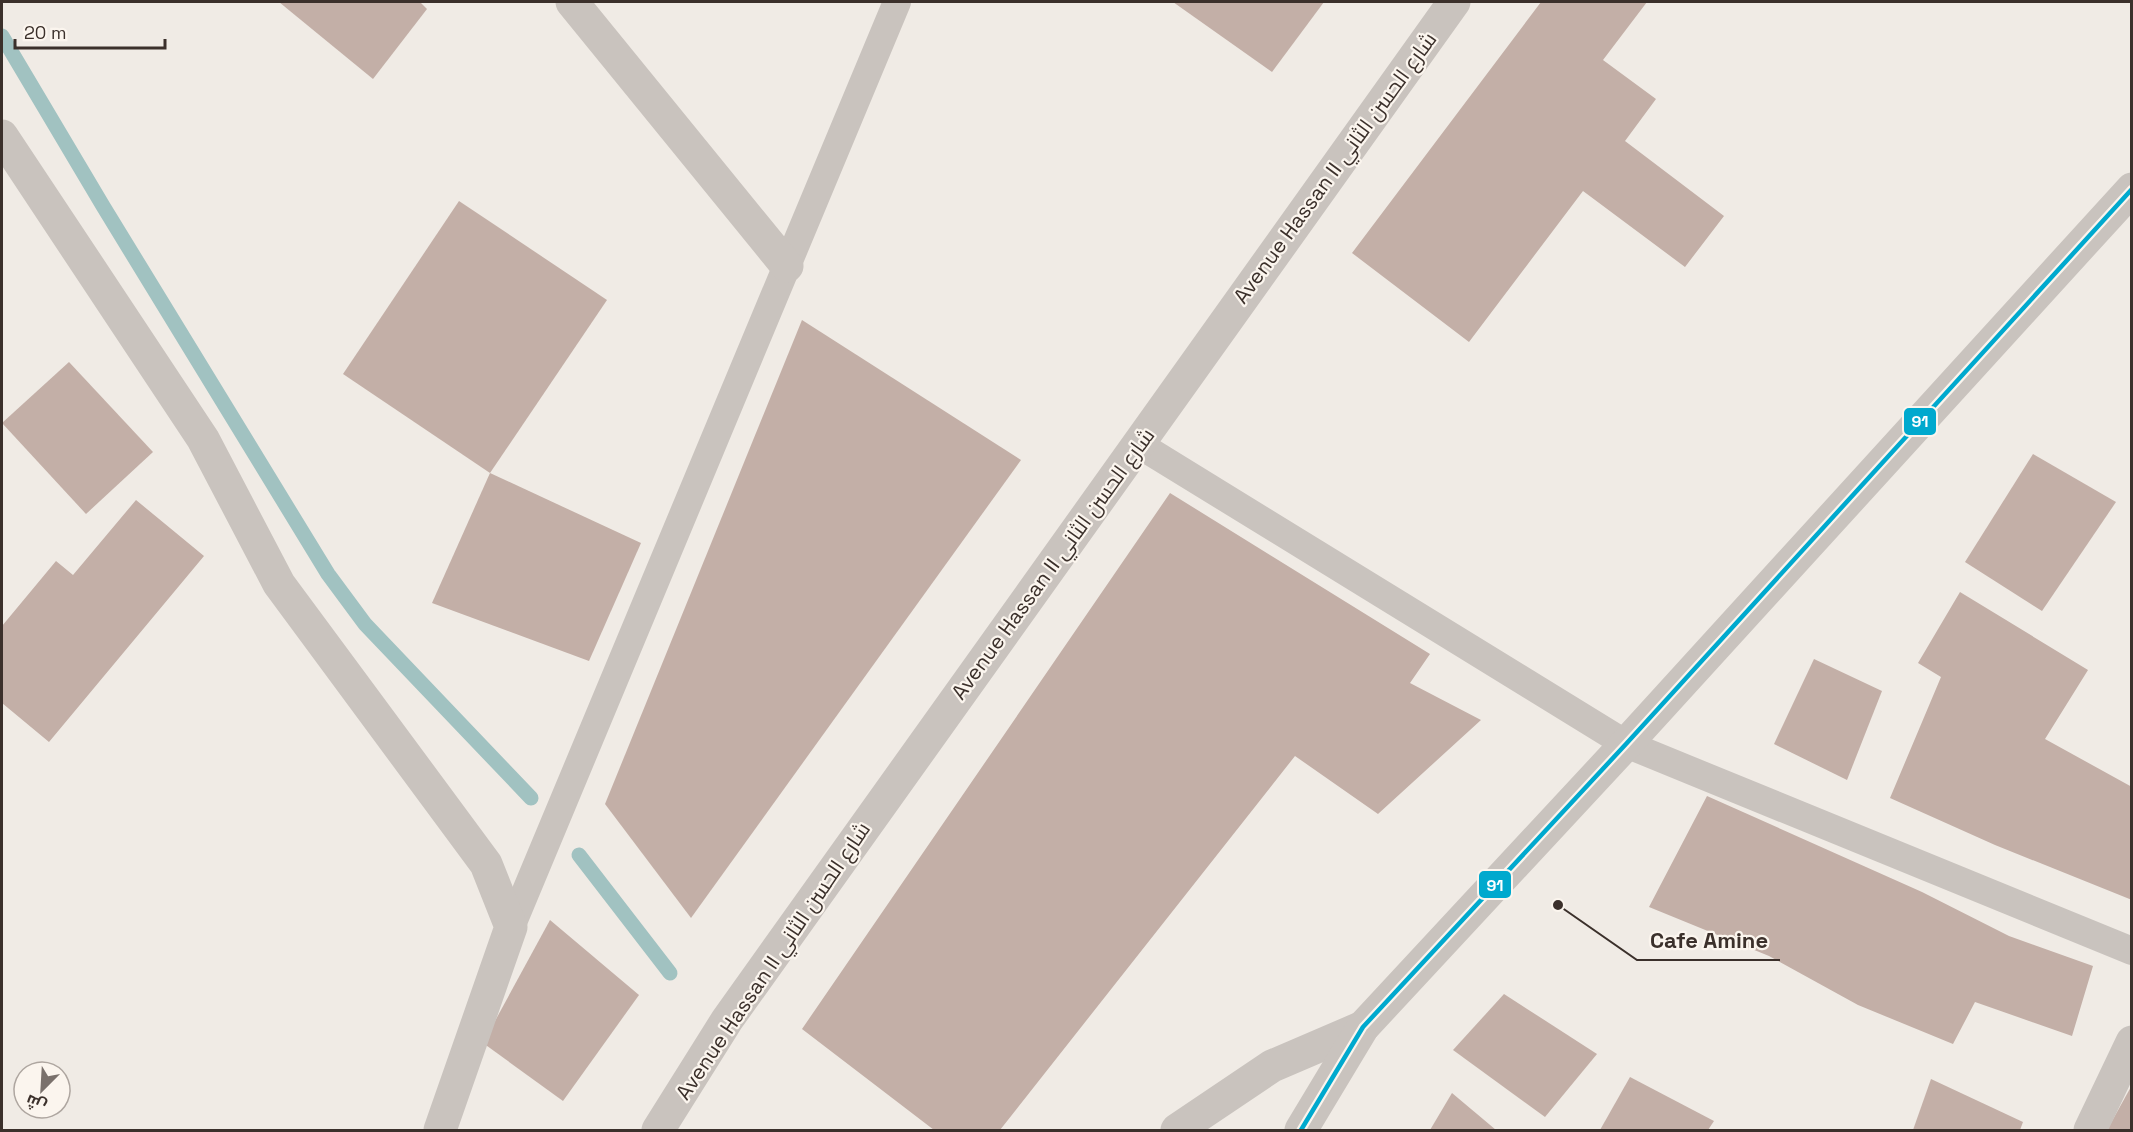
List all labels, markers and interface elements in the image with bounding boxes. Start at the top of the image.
scale bar [15,12,165,50]
text: 20 m [24,21,67,44]
street label: Avenue Hassan II شارع الحسن الثاني [1227,27,1445,311]
line badge: 91 [1903,407,1937,436]
text: 91 [1911,411,1929,432]
street label: Avenue Hassan II شارع الحسن الثاني [945,423,1163,707]
street label: Avenue Hassan II شارع الحسن الثاني [669,817,878,1106]
line badge: 91 [1478,870,1512,899]
text: 91 [1486,875,1504,896]
callout: Cafe Amine [1637,920,1780,960]
text: Cafe Amine [1650,926,1768,954]
north arrow [12,1060,72,1120]
text: ش [22,1089,50,1117]

